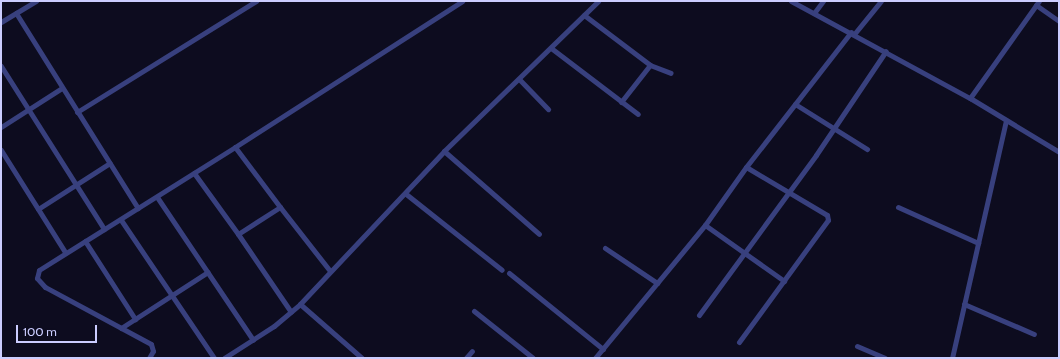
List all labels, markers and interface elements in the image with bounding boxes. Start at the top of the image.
scale bar [18,317,99,343]
text: 100 m [23,324,57,339]

